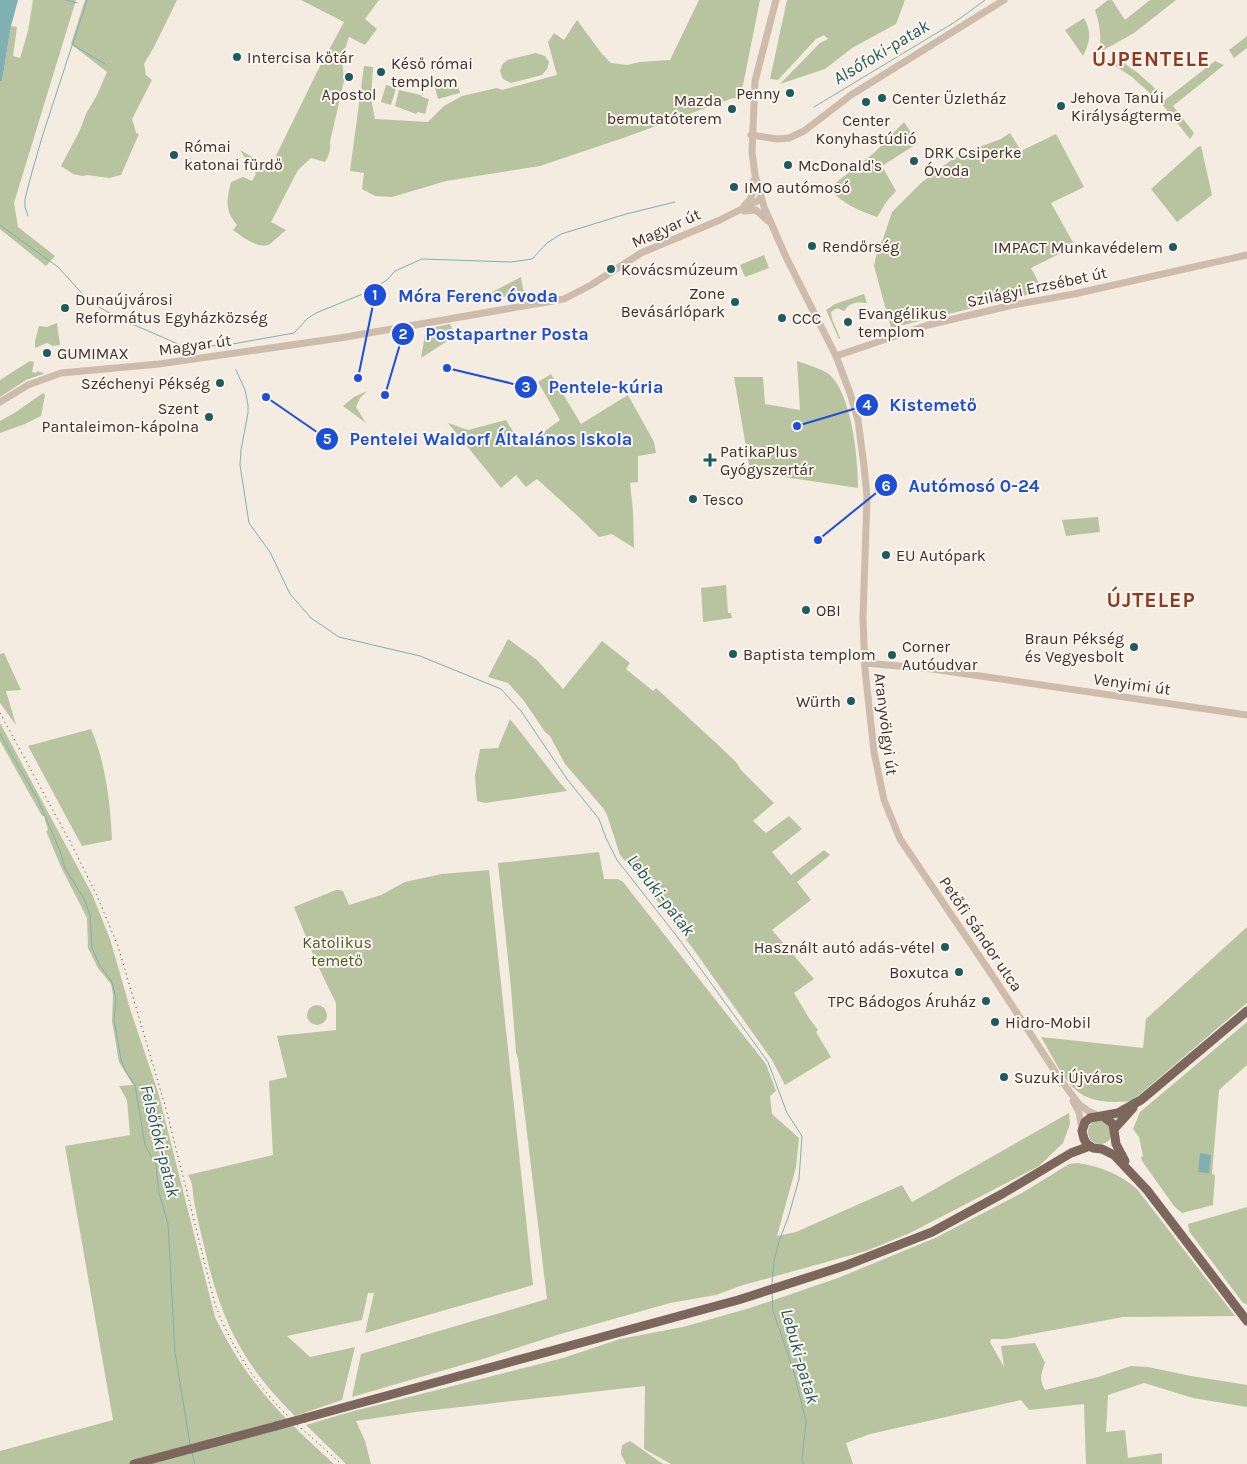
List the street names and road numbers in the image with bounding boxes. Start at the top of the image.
street label: Magyar út [629,204,703,252]
street label: Szilágyi Erzsébet út [965,263,1109,311]
street label: Magyar út [157,330,233,360]
street label: Venyimi út [1092,669,1172,699]
street label: Aranyvölgyi út [870,672,902,776]
street label: Petőfi Sándor utca [935,873,1027,995]

